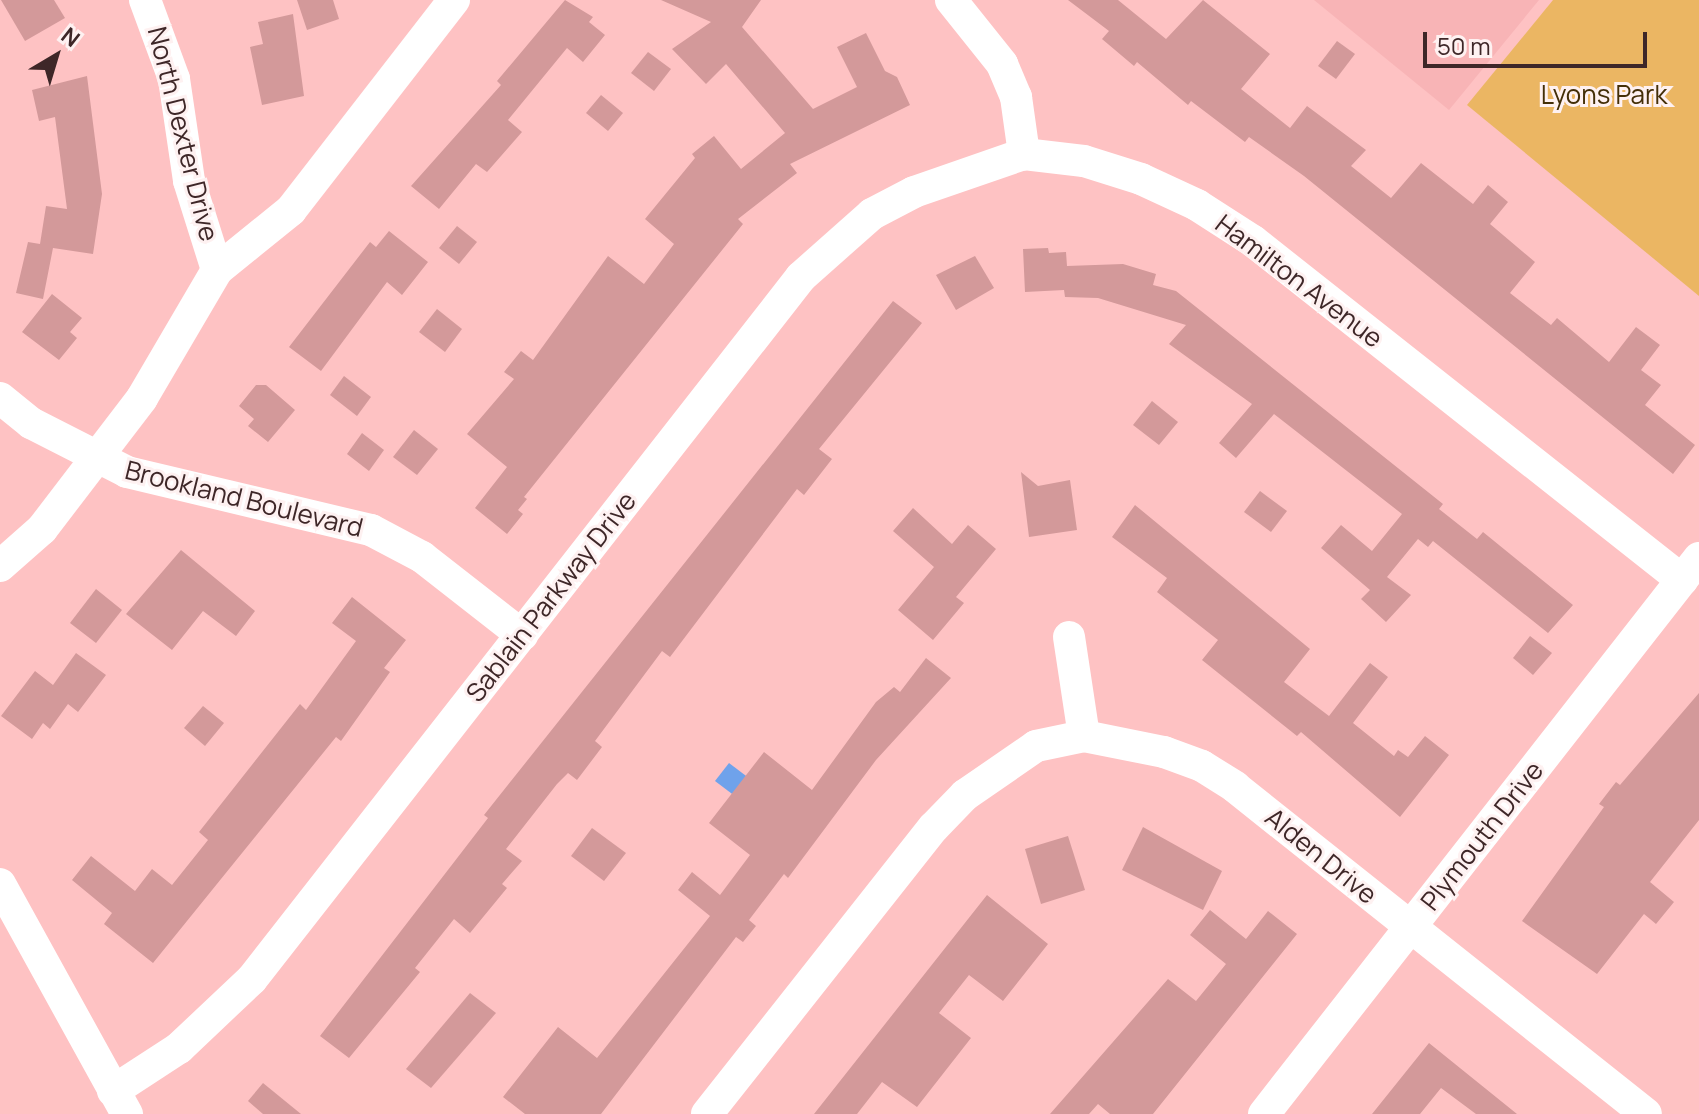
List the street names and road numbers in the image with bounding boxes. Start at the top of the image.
street label: North Dexter Drive [141,24,225,244]
street label: Hamilton Avenue [1209,208,1389,354]
street label: Brookland Boulevard [122,454,366,544]
street label: Sablain Parkway Drive [459,486,643,708]
street label: Plymouth Drive [1414,755,1550,917]
street label: Alden Drive [1259,802,1383,910]

